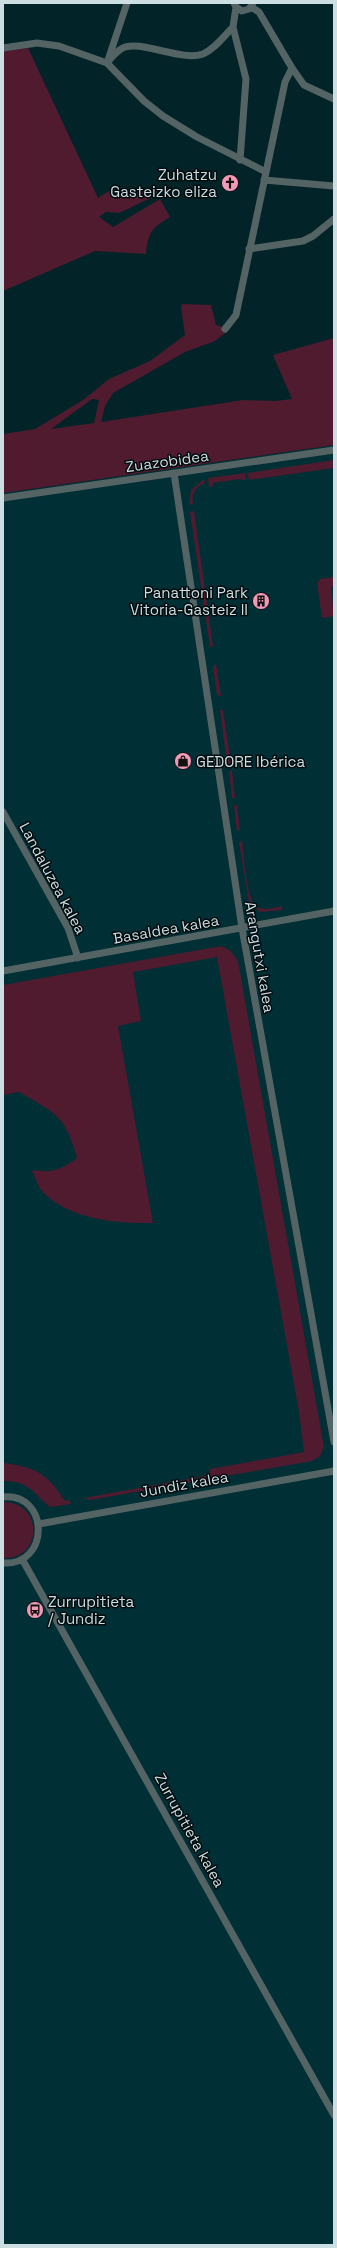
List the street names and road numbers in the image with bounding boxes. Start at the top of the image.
street label: Zuazobidea [124,446,210,476]
street label: Landaluzea kalea [16,819,91,937]
street label: Arangutxi kalea [241,900,279,1014]
street label: Basaldea kalea [111,910,221,948]
street label: Jundiz kalea [138,1467,230,1501]
street label: Zurrupitieta kalea [151,1770,229,1891]

